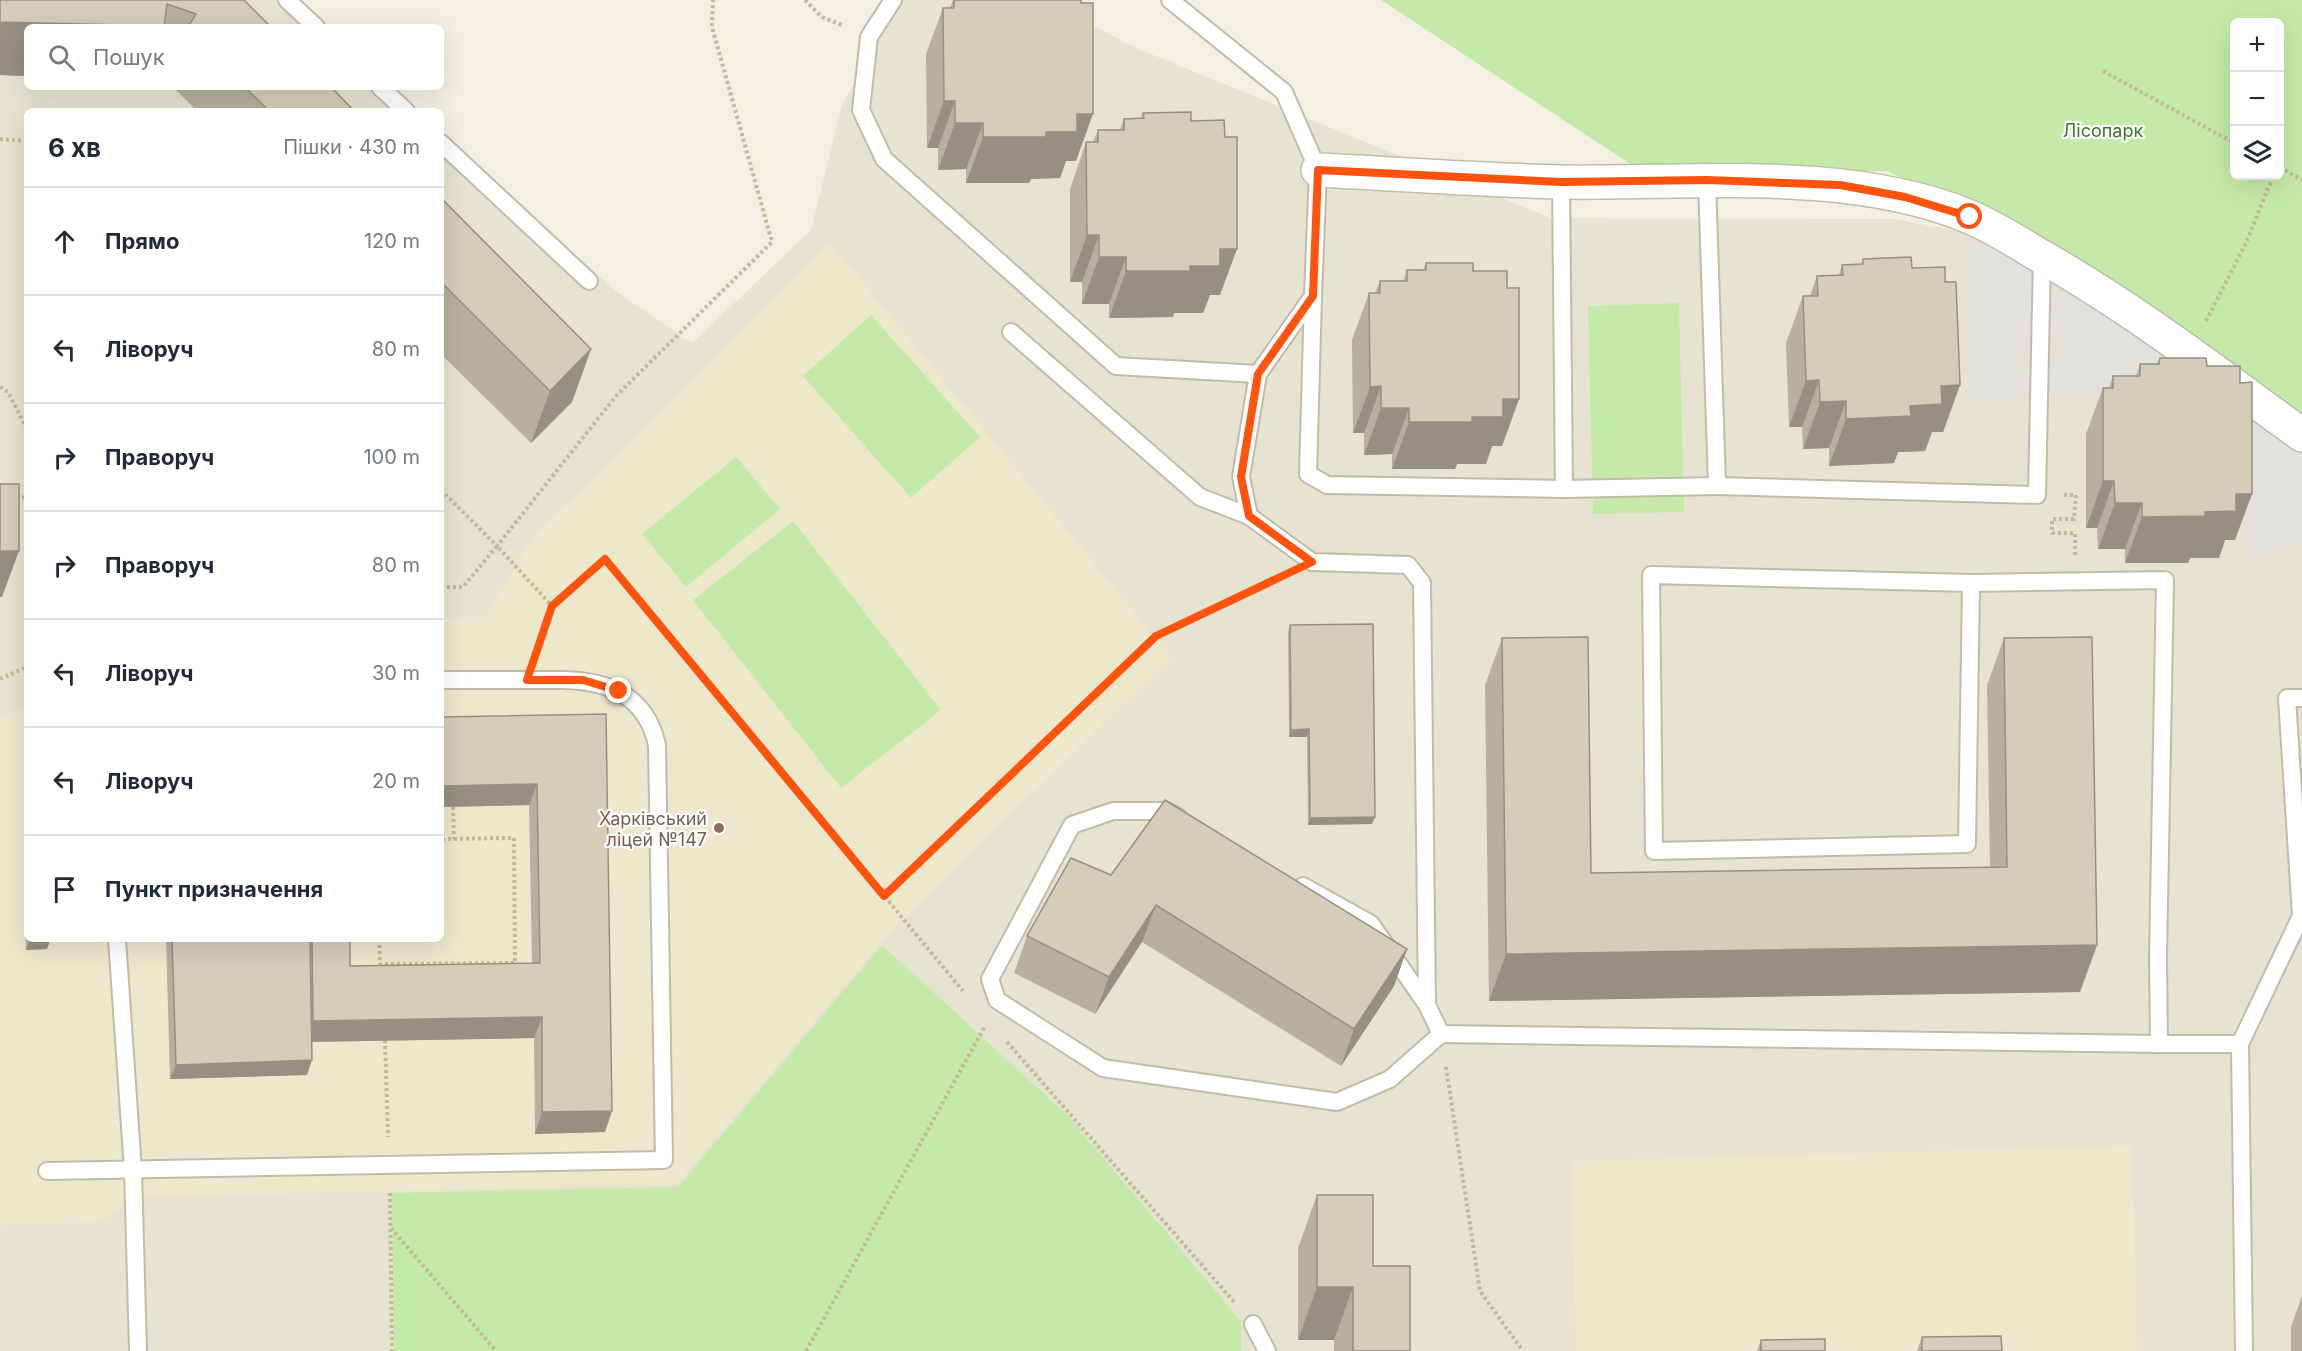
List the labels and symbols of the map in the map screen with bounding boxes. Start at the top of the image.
park label: Лісопарк [2063,120,2143,141]
route start [1956,203,1982,229]
route end [605,677,631,703]
place label: Харківський ліцей №147 [599,808,707,850]
marker: Харківський ліцей №147 [712,821,726,835]

